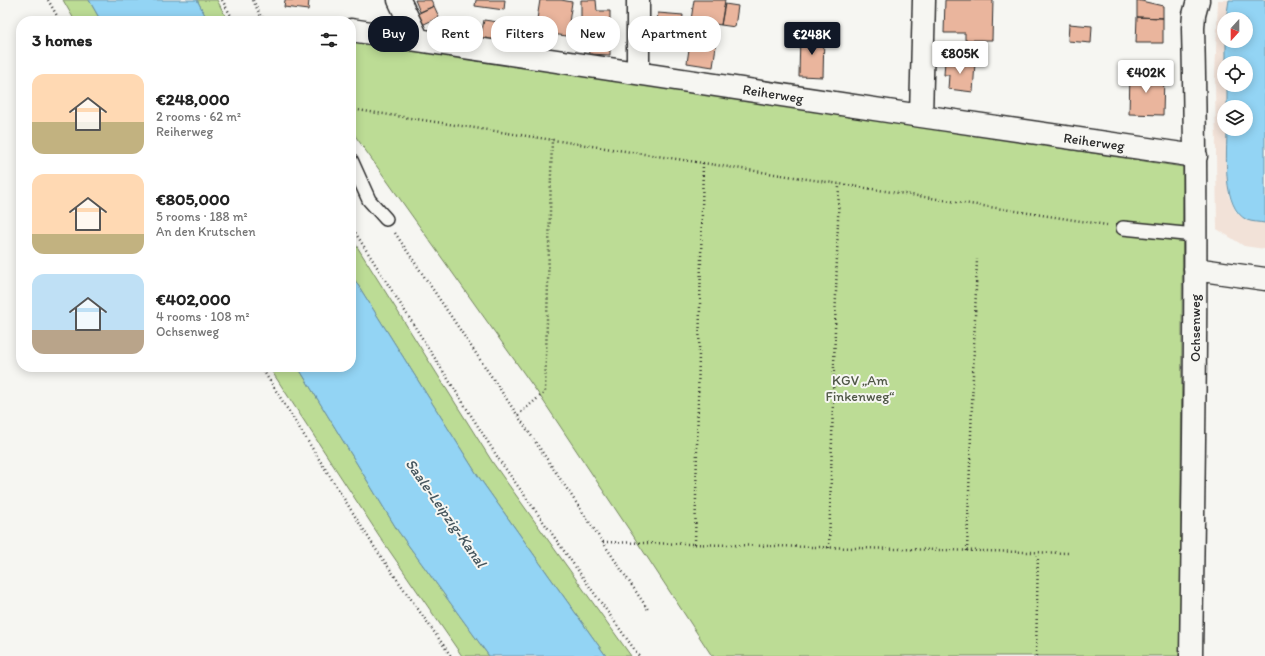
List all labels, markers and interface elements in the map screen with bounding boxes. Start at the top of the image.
north arrow [1217,12,1253,48]
map controls [1217,12,1253,136]
chip: Buy [368,16,419,52]
chip: Rent [427,16,483,52]
chip: Filters [491,16,558,52]
chip: New [566,16,620,52]
chip: Apartment [628,16,721,52]
pin: €248K [784,22,840,56]
text: €248K [793,27,831,42]
icon: filters [318,29,340,51]
text: 3 homes [32,30,92,50]
pin: €805K [932,41,988,75]
text: €805K [941,46,979,61]
button: locate [1217,56,1253,92]
pin: €402K [1118,60,1174,94]
text: €402K [1127,65,1165,80]
street label: Reiherweg [741,81,806,107]
text: €248,000 [156,89,230,109]
icon: home [64,90,112,138]
button: layers [1217,100,1253,136]
text: 2 rooms · 62 m² [156,109,241,124]
text: Reiherweg [156,124,213,139]
street label: Reiherweg [1062,129,1126,155]
text: €805,000 [156,189,230,209]
icon: home [64,190,112,238]
text: 5 rooms · 188 m² [156,209,248,224]
text: An den Krutschen [156,224,256,239]
text: €402,000 [156,289,231,309]
icon: home [64,290,112,338]
street label: Ochsenweg [1187,293,1204,362]
text: 4 rooms · 108 m² [156,309,250,324]
text: Ochsenweg [156,324,219,339]
park label: KGV „Am Finkenweg“ [826,372,894,405]
water label: Saale-Leipzig-Kanal [402,455,491,572]

